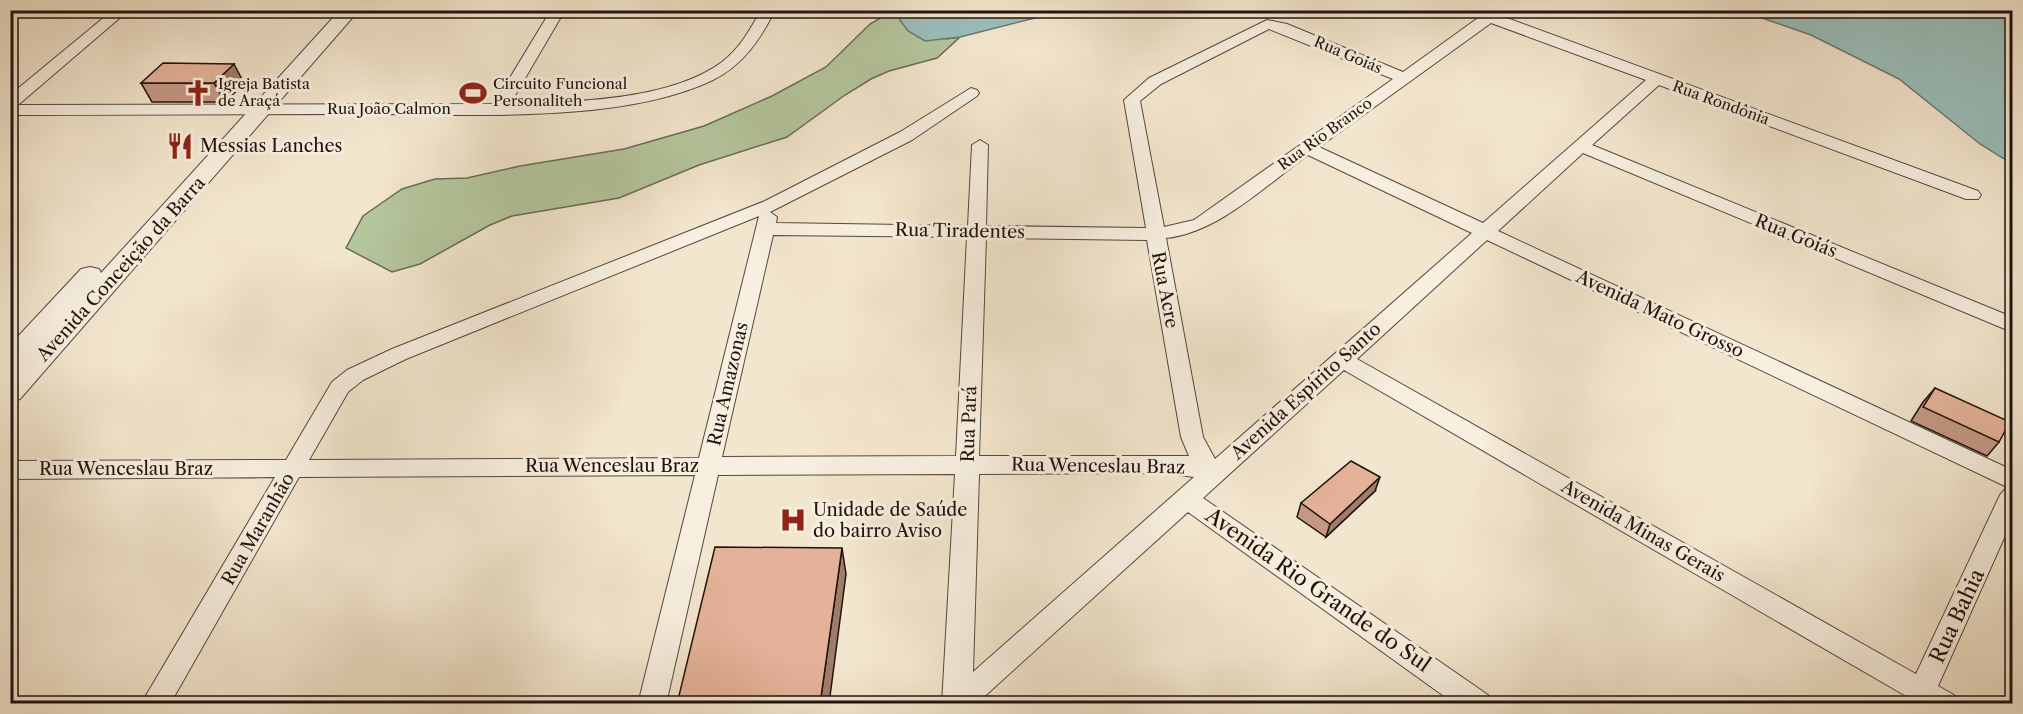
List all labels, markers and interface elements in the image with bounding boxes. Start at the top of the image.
street label: Rua Goiás [1311,32,1385,77]
place label: Igreja Batista de Araçá [218,74,310,110]
place label: Circuito Funcional Personaliteh [493,74,628,110]
street label: Rua Rondônia [1670,76,1772,129]
church icon: Igreja Batista de Araçá [183,78,213,108]
sports icon: Circuito Funcional Personaliteh [458,78,488,108]
street label: Rua Rio Branco [1274,93,1375,174]
street label: Rua João Calmon [327,99,452,118]
restaurant icon: Messias Lanches [165,131,195,161]
place label: Messias Lanches [200,135,342,157]
street label: Avenida Conceição da Barra [31,172,210,367]
street label: Rua Goiás [1752,210,1840,262]
street label: Rua Tiradentes [895,219,1025,243]
street label: Rua Acre [1147,250,1183,330]
street label: Avenida Mato Grosso [1572,265,1747,363]
street label: Avenida Espírito Santo [1226,318,1386,465]
street label: Rua Amazonas [703,320,753,448]
street label: Rua Pará [957,385,981,463]
street label: Rua Wenceslau Braz [1011,453,1185,479]
street label: Rua Wenceslau Braz [525,455,699,477]
street label: Rua Wenceslau Braz [39,458,213,480]
street label: Rua Maranhão [217,469,299,589]
street label: Avenida Minas Gerais [1556,475,1729,587]
place label: Unidade de Saúde do bairro Aviso [813,499,967,542]
street label: Avenida Rio Grande do Sul [1200,502,1436,677]
hospital icon: Unidade de Saúde do bairro Aviso [778,505,808,535]
street label: Rua Bahia [1924,564,1990,667]

